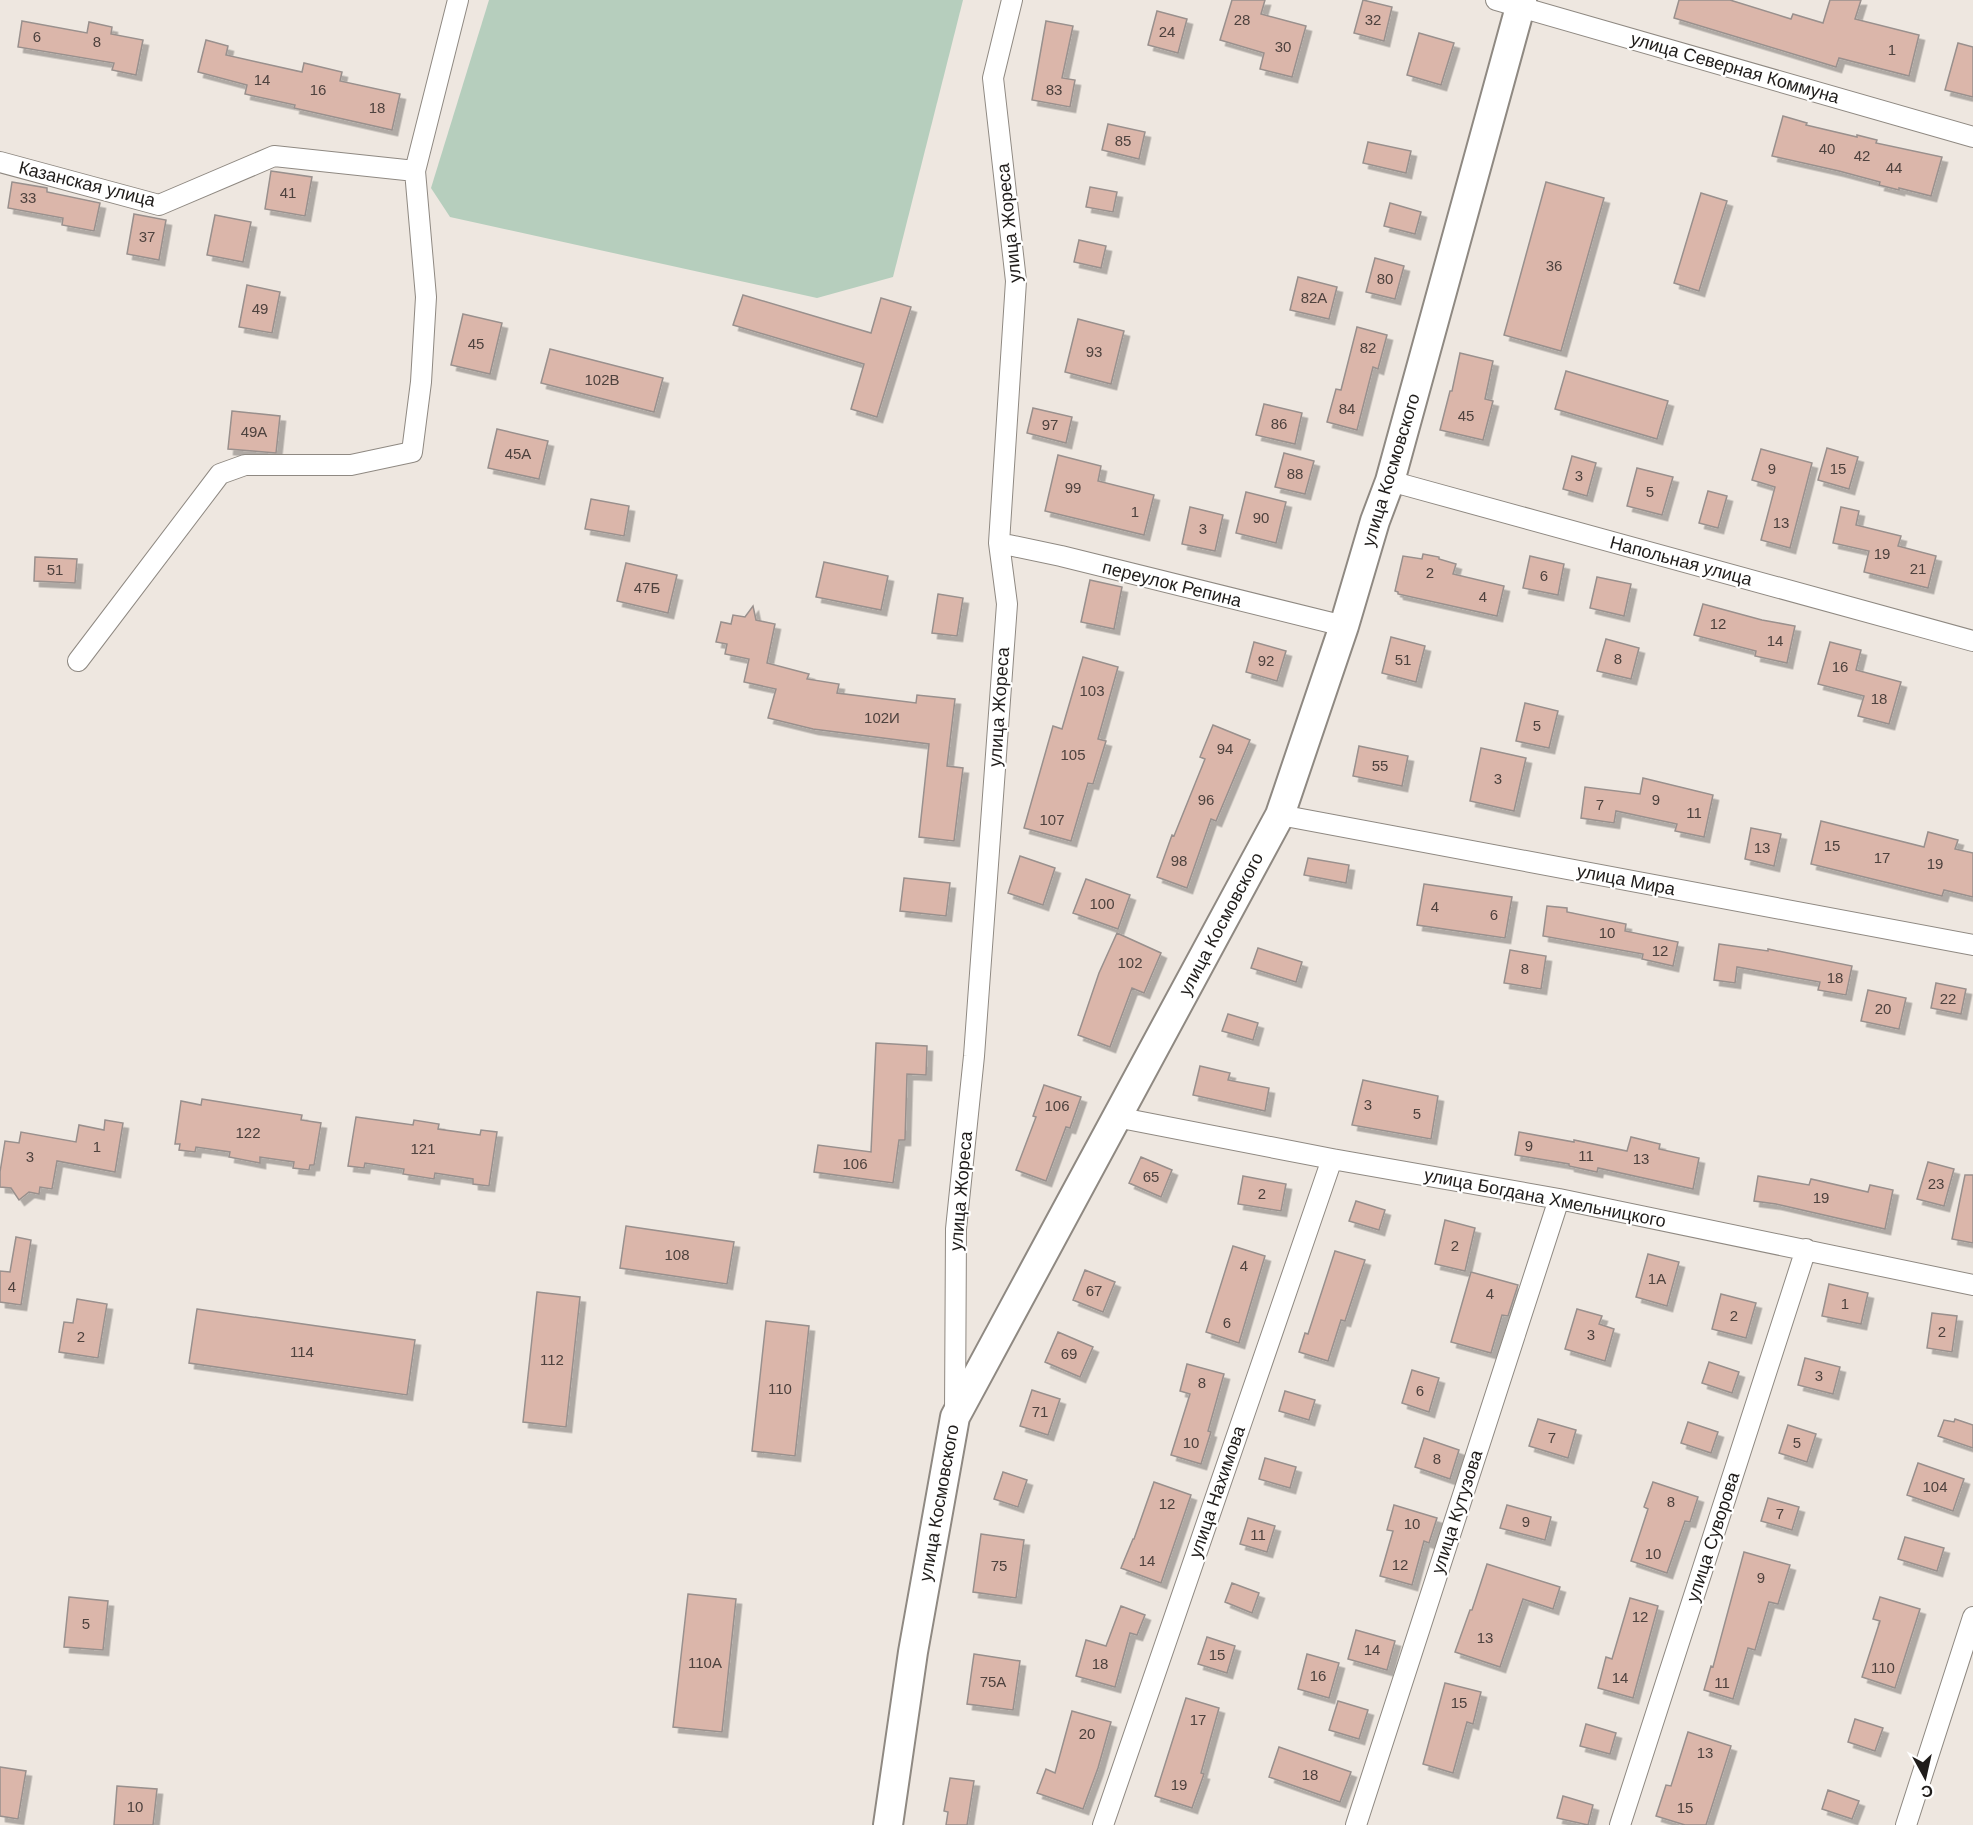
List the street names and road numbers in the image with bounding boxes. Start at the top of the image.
street label: улица Северная Коммуна [1628,29,1843,108]
street label: Казанская улица [17,157,158,211]
street label: улица Жореса [993,161,1025,284]
street label: улица Космовского [1358,391,1424,549]
street label: Напольная улица [1608,532,1755,590]
street label: переулок Репина [1100,557,1245,611]
street label: улица Жореса [985,645,1013,768]
street label: улица Космовского [1175,849,1267,999]
street label: улица Мира [1575,861,1678,900]
street label: улица Жореса [946,1129,976,1252]
street label: улица Богдана Хмельницкого [1422,1165,1668,1231]
street label: улица Нахимова [1185,1422,1249,1561]
street label: улица Космовского [915,1423,963,1583]
street label: улица Кутузова [1428,1447,1487,1576]
street label: улица Суворова [1683,1469,1744,1604]

